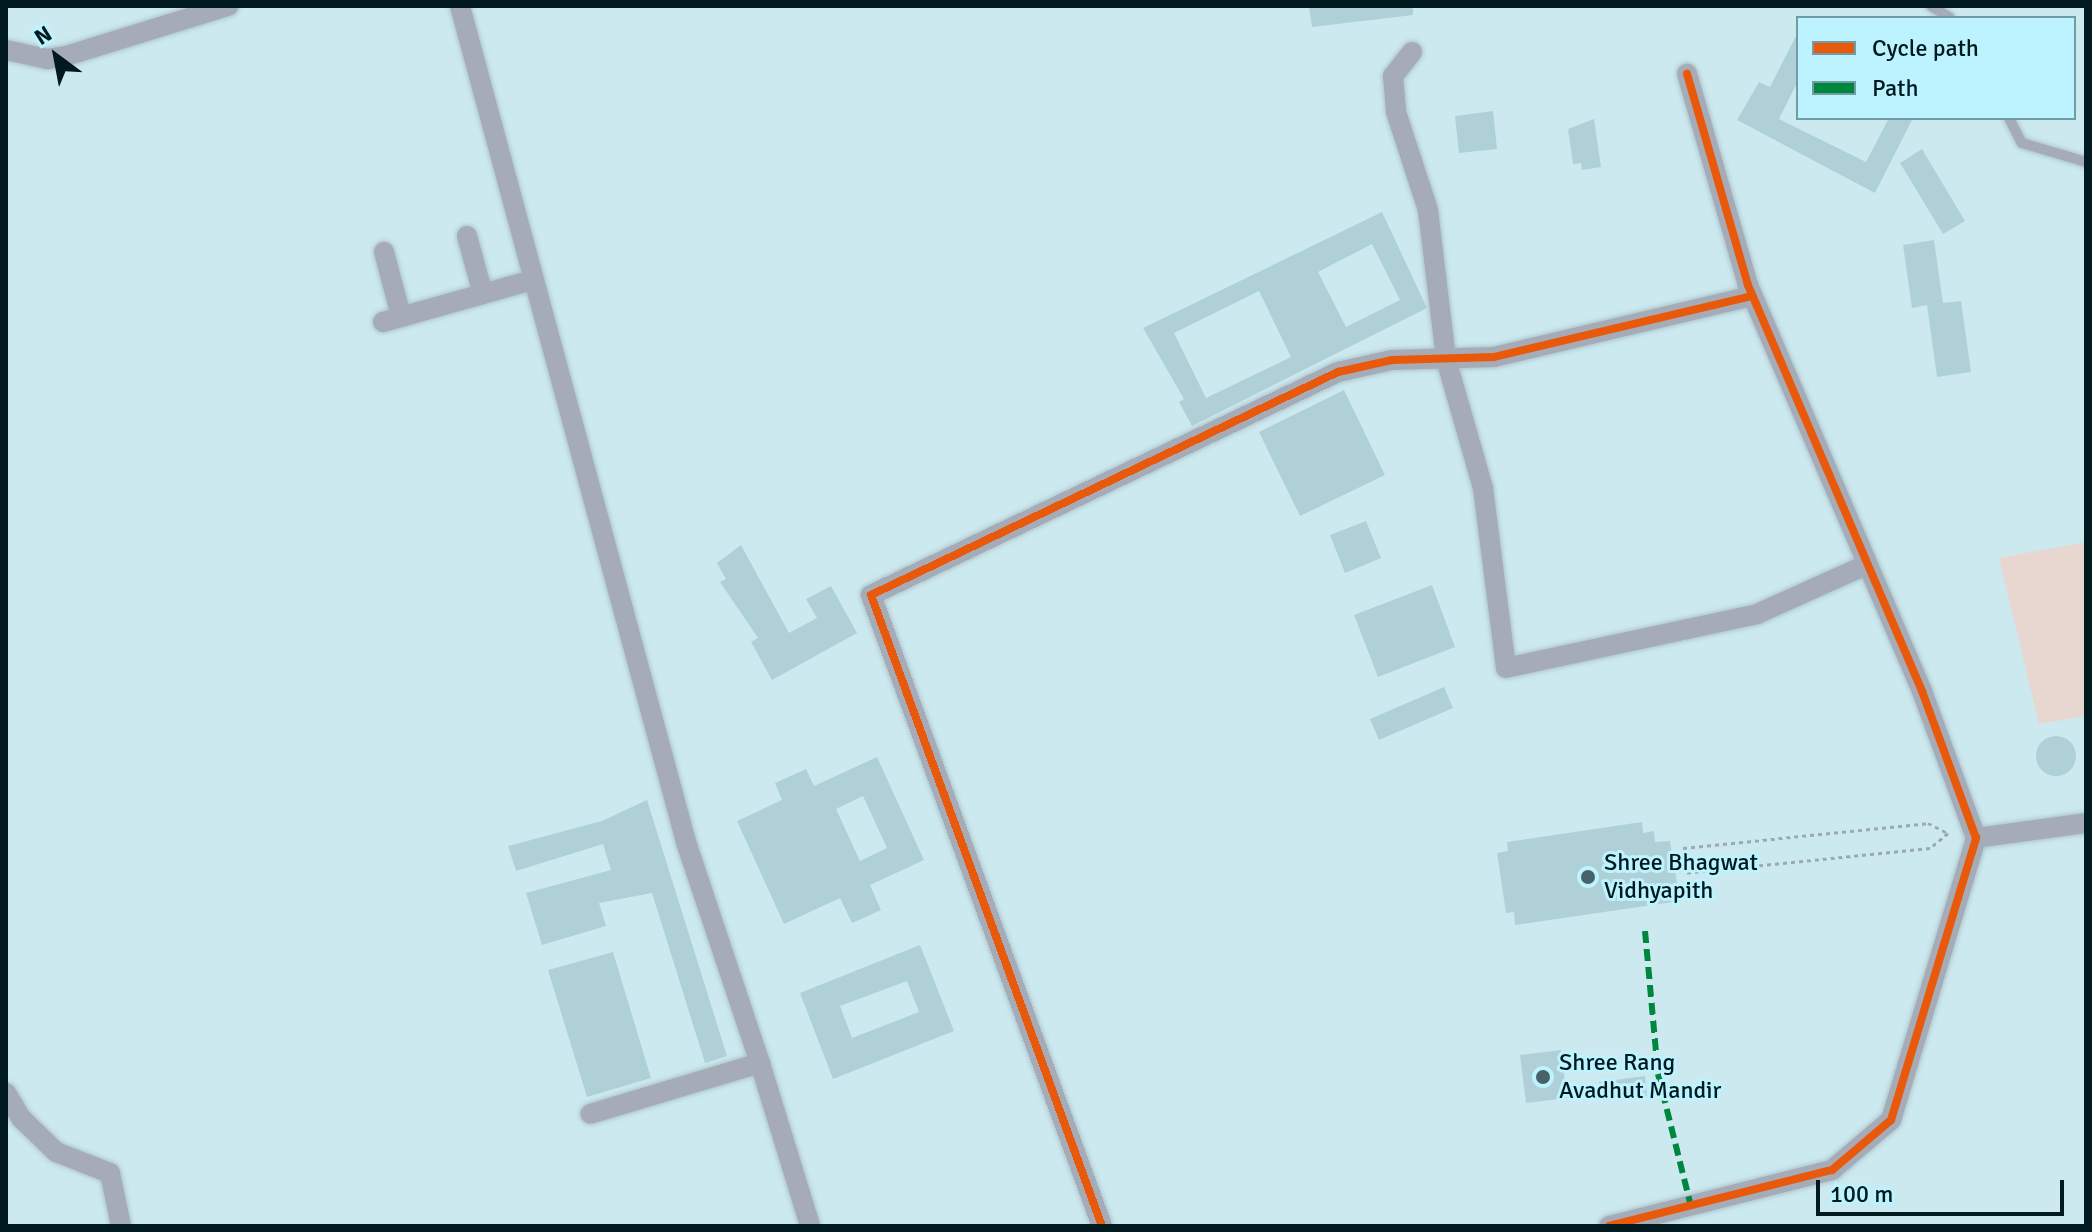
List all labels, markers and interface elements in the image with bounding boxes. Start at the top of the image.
north arrow [16,16,96,96]
legend [1796,16,2076,120]
text: N [29,20,57,51]
text: Cycle path [1872,33,1979,63]
text: Path [1872,73,1918,103]
place label: Shree Bhagwat Vidhyapith [1604,849,1758,905]
marker: Shree Bhagwat Vidhyapith [1579,868,1597,886]
place label: Shree Rang Avadhut Mandir [1559,1049,1721,1105]
marker: Shree Rang Avadhut Mandir [1534,1068,1552,1086]
scale bar [1820,1164,2068,1214]
text: 100 m [1830,1179,1893,1209]

